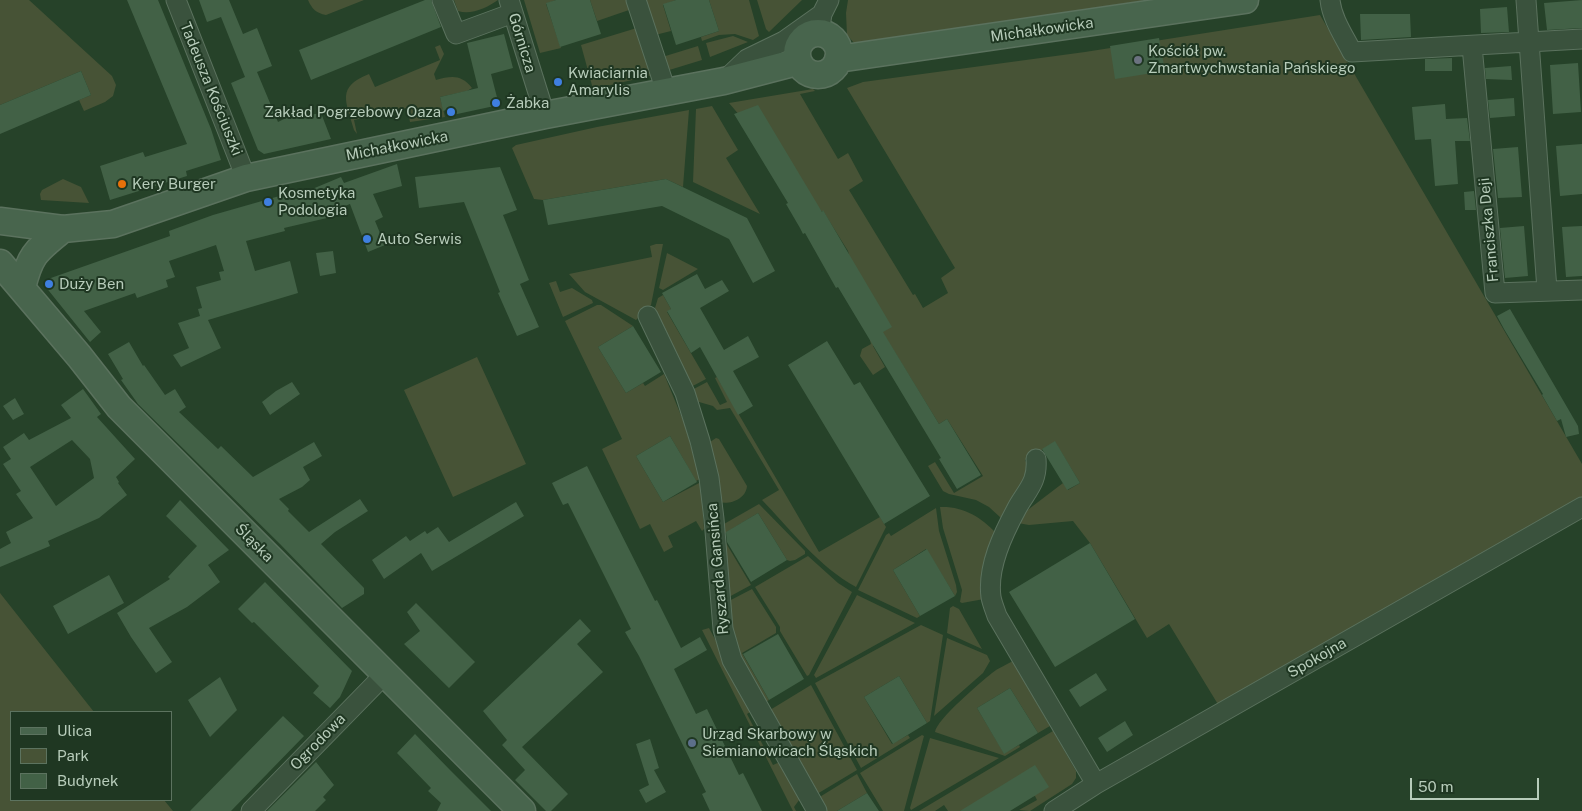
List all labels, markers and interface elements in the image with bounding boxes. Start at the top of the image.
street label: Górnicza [504,11,540,75]
street label: Michałkowicka [989,14,1095,46]
street label: Tadeusza Kościuszki [176,20,246,158]
place label: Kościół pw. Zmartwychwstania Pańskiego [1148,42,1356,77]
marker: Kościół pw. Zmartwychwstania Pańskiego [1132,54,1144,66]
place label: Kwiaciarnia Amarylis [568,64,648,99]
marker: Kwiaciarnia Amarylis [552,76,564,88]
place label: Żabka [506,94,549,112]
marker: Żabka [490,97,502,109]
place label: Zakład Pogrzebowy Oaza [264,103,441,121]
marker: Zakład Pogrzebowy Oaza [445,106,457,118]
street label: Michałkowicka [344,127,450,165]
place label: Kery Burger [132,175,216,193]
street label: Franciszka Deji [1475,177,1503,283]
marker: Kery Burger [116,178,128,190]
place label: Kosmetyka Podologia [278,184,355,219]
marker: Kosmetyka Podologia [262,196,274,208]
place label: Auto Serwis [377,230,462,248]
marker: Auto Serwis [361,233,373,245]
place label: Duży Ben [59,275,124,293]
marker: Duży Ben [43,278,55,290]
street label: Ryszarda Gansińca [703,502,733,636]
street label: Śląska [231,520,277,566]
street label: Spokojna [1284,634,1350,682]
street label: Ogrodowa [287,710,349,774]
legend [10,711,172,801]
text: Ulica [57,722,92,739]
place label: Urząd Skarbowy w Siemianowicach Śląskich [702,725,878,760]
marker: Urząd Skarbowy w Siemianowicach Śląskich [686,737,698,749]
text: Park [57,747,89,764]
scale bar [1412,768,1541,800]
text: Budynek [57,772,118,789]
text: 50 m [1418,778,1453,795]

